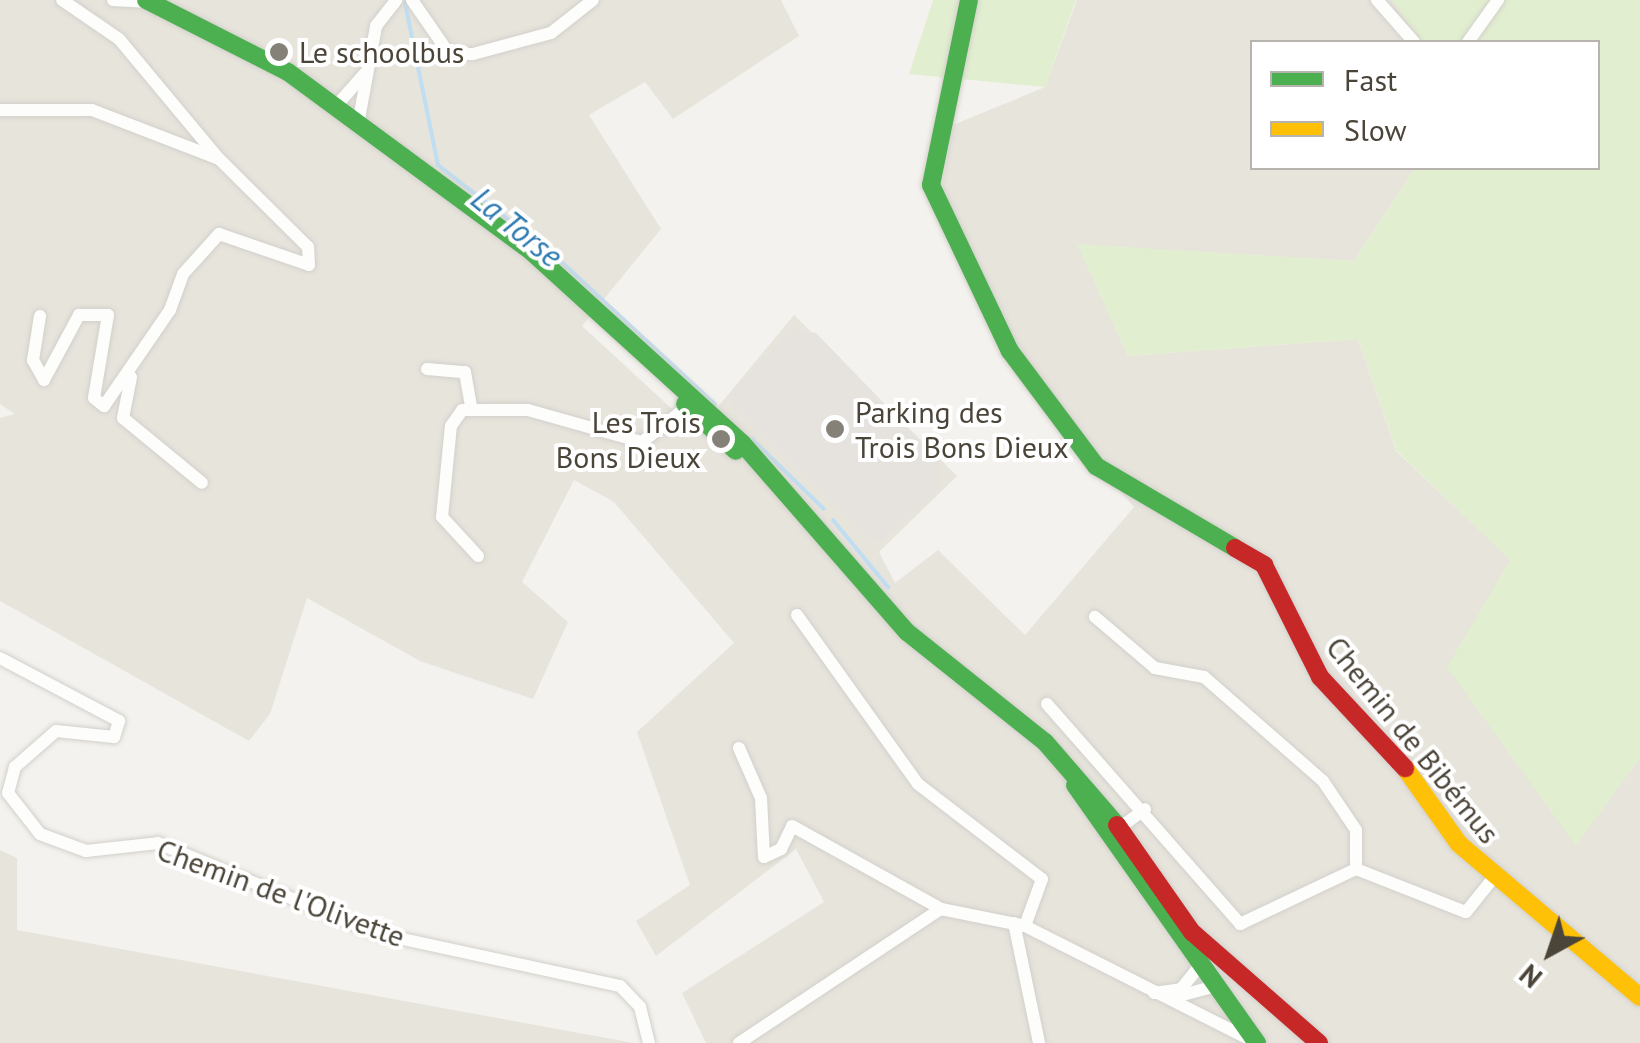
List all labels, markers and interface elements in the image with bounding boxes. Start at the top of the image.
place label: Le schoolbus [299,34,464,70]
legend [1250,40,1600,170]
marker: Le schoolbus [268,41,290,63]
text: Fast [1344,60,1397,99]
text: Slow [1344,110,1407,149]
water label: La Torse [464,179,570,275]
place label: Parking des Trois Bons Dieux [855,394,1069,464]
place label: Les Trois Bons Dieux [556,404,701,474]
marker: Parking des Trois Bons Dieux [824,418,846,440]
marker: Les Trois Bons Dieux [710,428,732,450]
street label: Chemin de Bibémus [1319,630,1507,850]
street label: Chemin de l'Olivette [152,831,410,955]
north arrow [1500,903,1600,1003]
text: N [1511,956,1549,996]

